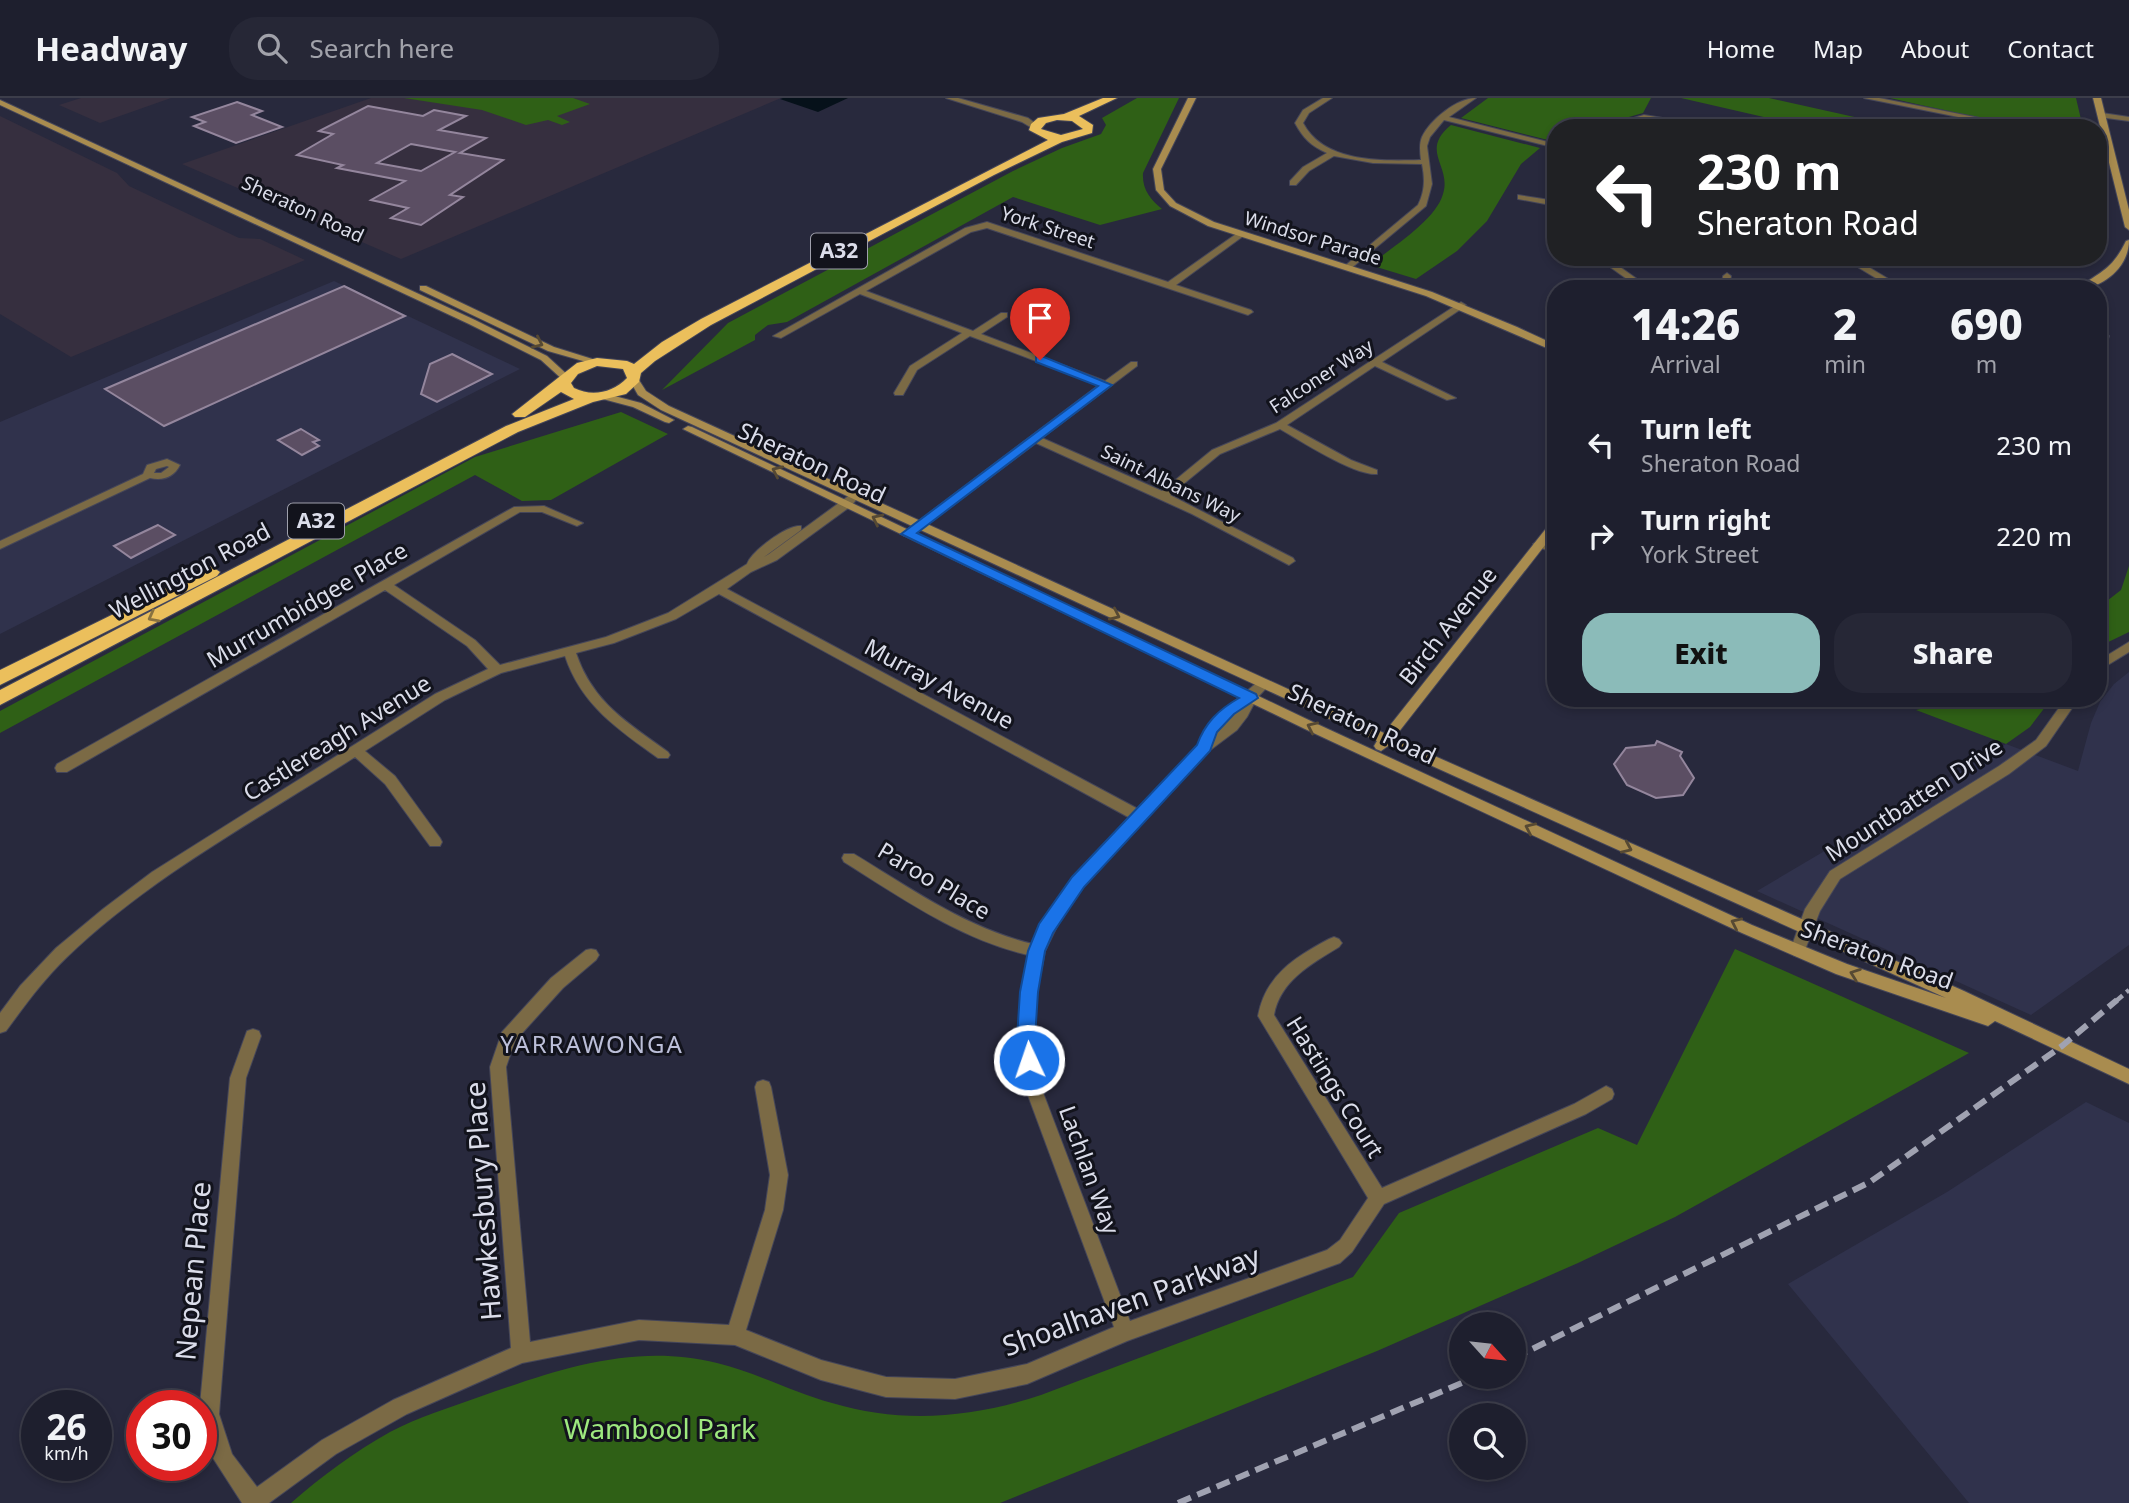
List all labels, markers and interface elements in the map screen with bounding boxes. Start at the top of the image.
search box [229,17,719,80]
text: Headway [35,26,187,71]
icon: search [253,29,291,67]
text: Search here [309,30,454,66]
text: Home [1707,32,1775,65]
text: Map [1813,32,1863,65]
text: About [1901,32,1969,65]
text: Contact [2007,32,2094,65]
text: 230 m [1697,138,1842,204]
icon: left [1582,147,1673,238]
street label: Sheraton Road [238,169,368,249]
street label: York Street [998,200,1098,254]
text: Sheraton Road [1697,201,1919,244]
street label: Windsor Parade [1241,205,1385,271]
road number: A32 [811,234,867,268]
pin [1010,288,1070,360]
text: 14:26 [1631,295,1740,352]
text: 2 [1833,295,1857,352]
text: 690 [1950,295,2023,352]
icon: arrive [1021,299,1059,337]
street label: Falconer Way [1264,333,1378,419]
one-way arrow [531,335,543,349]
text: Arrival [1651,348,1721,380]
text: min [1824,348,1866,380]
text: m [1976,348,1997,380]
text: Turn left [1641,411,1752,447]
street label: Sheraton Road [733,414,891,510]
icon: left [1582,426,1620,464]
text: 230 m [1996,427,2072,463]
street label: Saint Albans Way [1097,438,1245,528]
text: Sheraton Road [1641,447,1800,479]
one-way arrow [772,465,784,479]
text: Turn right [1641,502,1771,538]
road number: A32 [288,504,344,538]
one-way arrow [872,513,884,527]
street label: Wellington Road [104,514,276,626]
icon: right [1582,517,1620,555]
text: 220 m [1996,518,2072,554]
street label: Murrumbidgee Place [200,534,413,675]
text: York Street [1641,538,1759,570]
street label: Birch Avenue [1391,560,1504,691]
one-way arrow [1108,607,1120,621]
one-way arrow [148,609,161,623]
button: Exit [1582,613,1820,693]
button: Share [1834,613,2072,693]
street label: Murray Avenue [859,630,1020,736]
street label: Castlereagh Avenue [237,666,436,808]
street label: Sheraton Road [1283,675,1441,771]
one-way arrow [1307,721,1319,735]
street label: Mountbatten Drive [1819,730,2008,868]
one-way arrow [1525,822,1537,836]
street label: Paroo Place [872,834,997,926]
one-way arrow [1620,840,1632,854]
street label: Sheraton Road [1797,912,1958,996]
one-way arrow [1731,917,1743,931]
one-way arrow [1850,968,1862,982]
street label: Hastings Court [1280,1010,1392,1163]
position arrow [992,1023,1066,1097]
district label: YARRAWONGA [500,1027,684,1060]
street label: Hawkesbury Place [455,1080,509,1322]
street label: Lachlan Way [1052,1101,1128,1239]
street label: Nepean Place [165,1180,219,1362]
street label: Shoalhaven Parkway [997,1236,1265,1364]
north arrow [1449,1312,1526,1390]
map controls [1449,1312,1526,1480]
speed limit sign: 30 [126,1390,217,1481]
text: 26 [46,1403,87,1450]
button: search [1449,1403,1526,1480]
park label: Wambool Park [564,1409,756,1447]
text: km/h [44,1441,89,1465]

